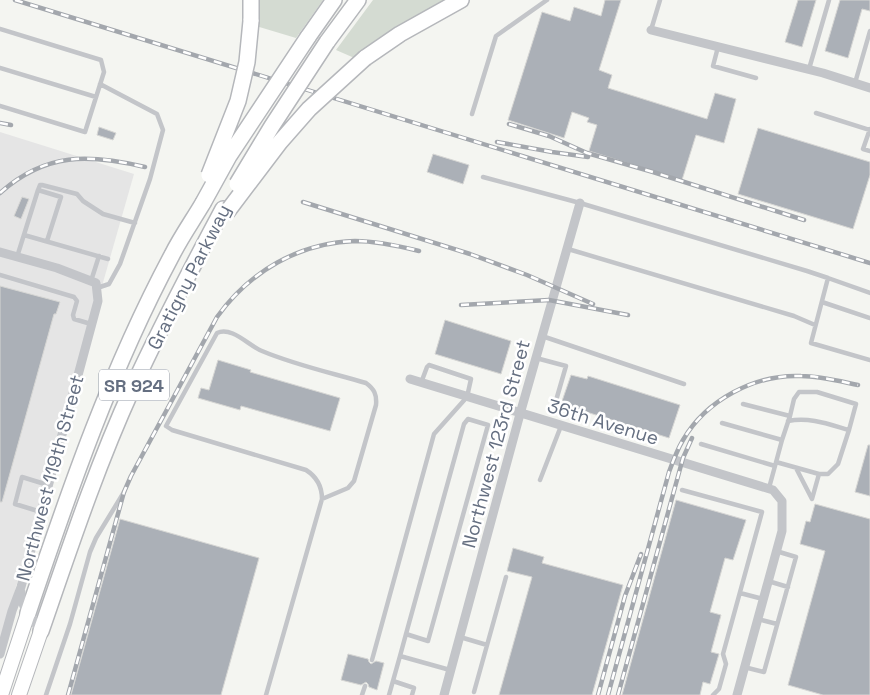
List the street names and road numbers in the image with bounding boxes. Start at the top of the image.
street label: Gratigny Parkway [142,200,236,354]
street label: Northwest 123rd Street [456,337,536,551]
road number: SR 924 [99,370,169,400]
street label: Northwest 119th Street [10,372,90,584]
street label: 36th Avenue [544,393,662,451]

